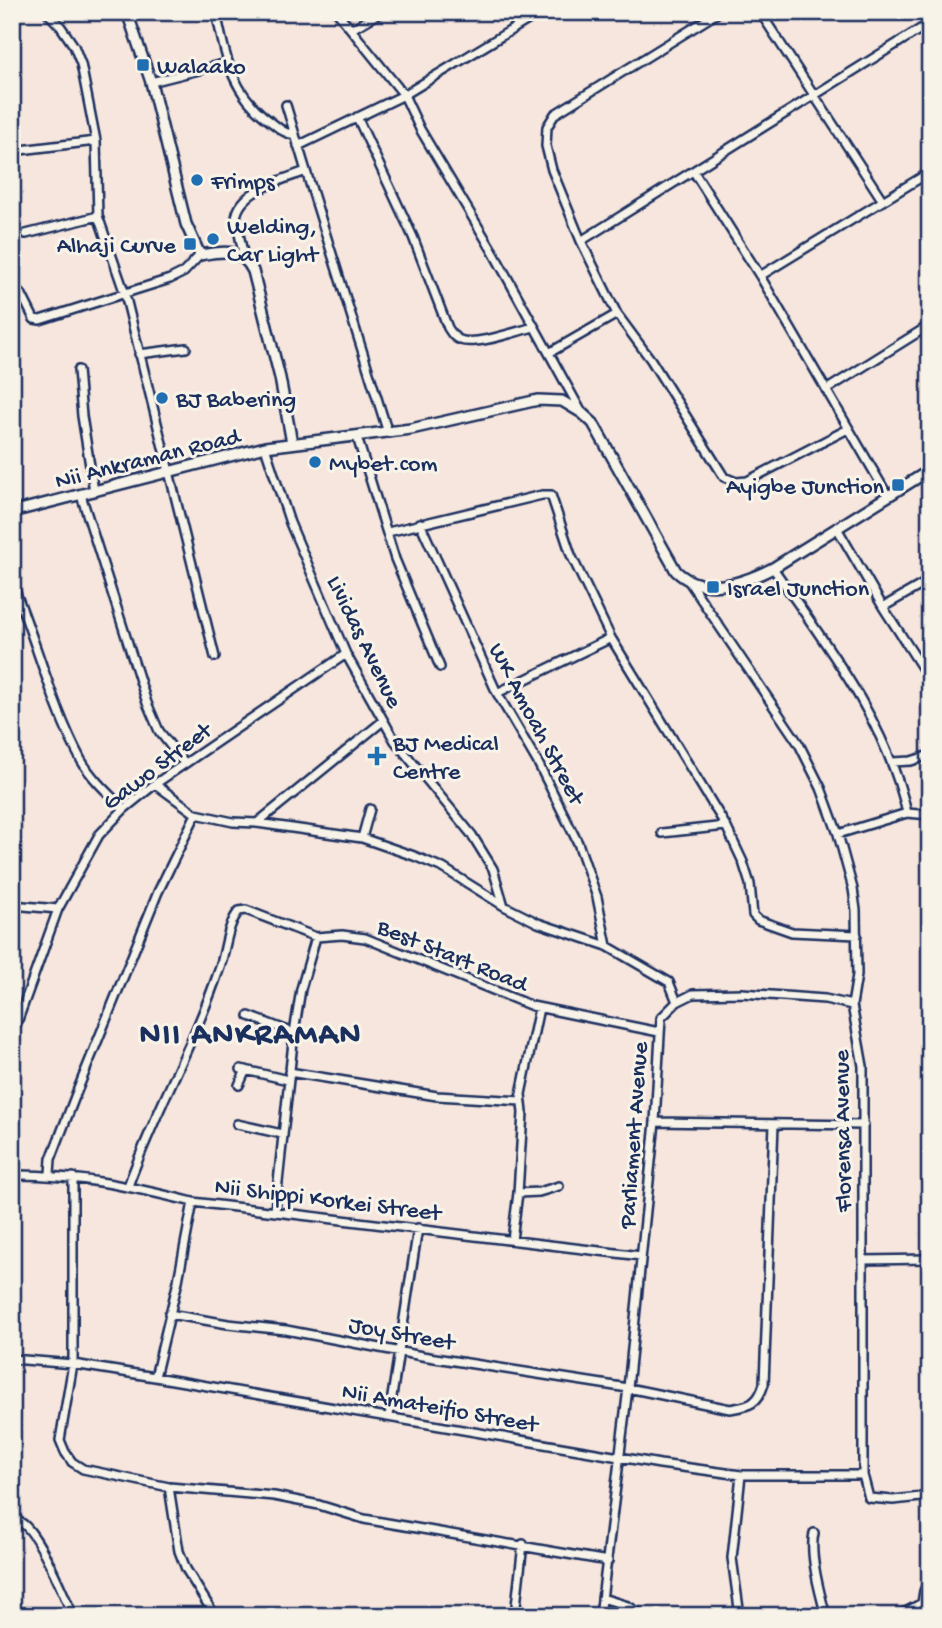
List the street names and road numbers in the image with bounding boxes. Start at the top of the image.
street label: Nii Ankraman Road [52,423,245,497]
street label: Lividas Avenue [318,572,408,714]
street label: WK Amoah Street [480,639,591,812]
street label: Gawo Street [98,716,220,818]
street label: Best Start Road [371,914,533,1001]
street label: Parliament Avenue [614,1040,657,1231]
street label: Florensa Avenue [829,1049,860,1213]
street label: Nii Shippi Korkei Street [213,1173,444,1230]
street label: Joy Street [346,1312,459,1359]
street label: Nii Amateifio Street [339,1378,542,1441]

